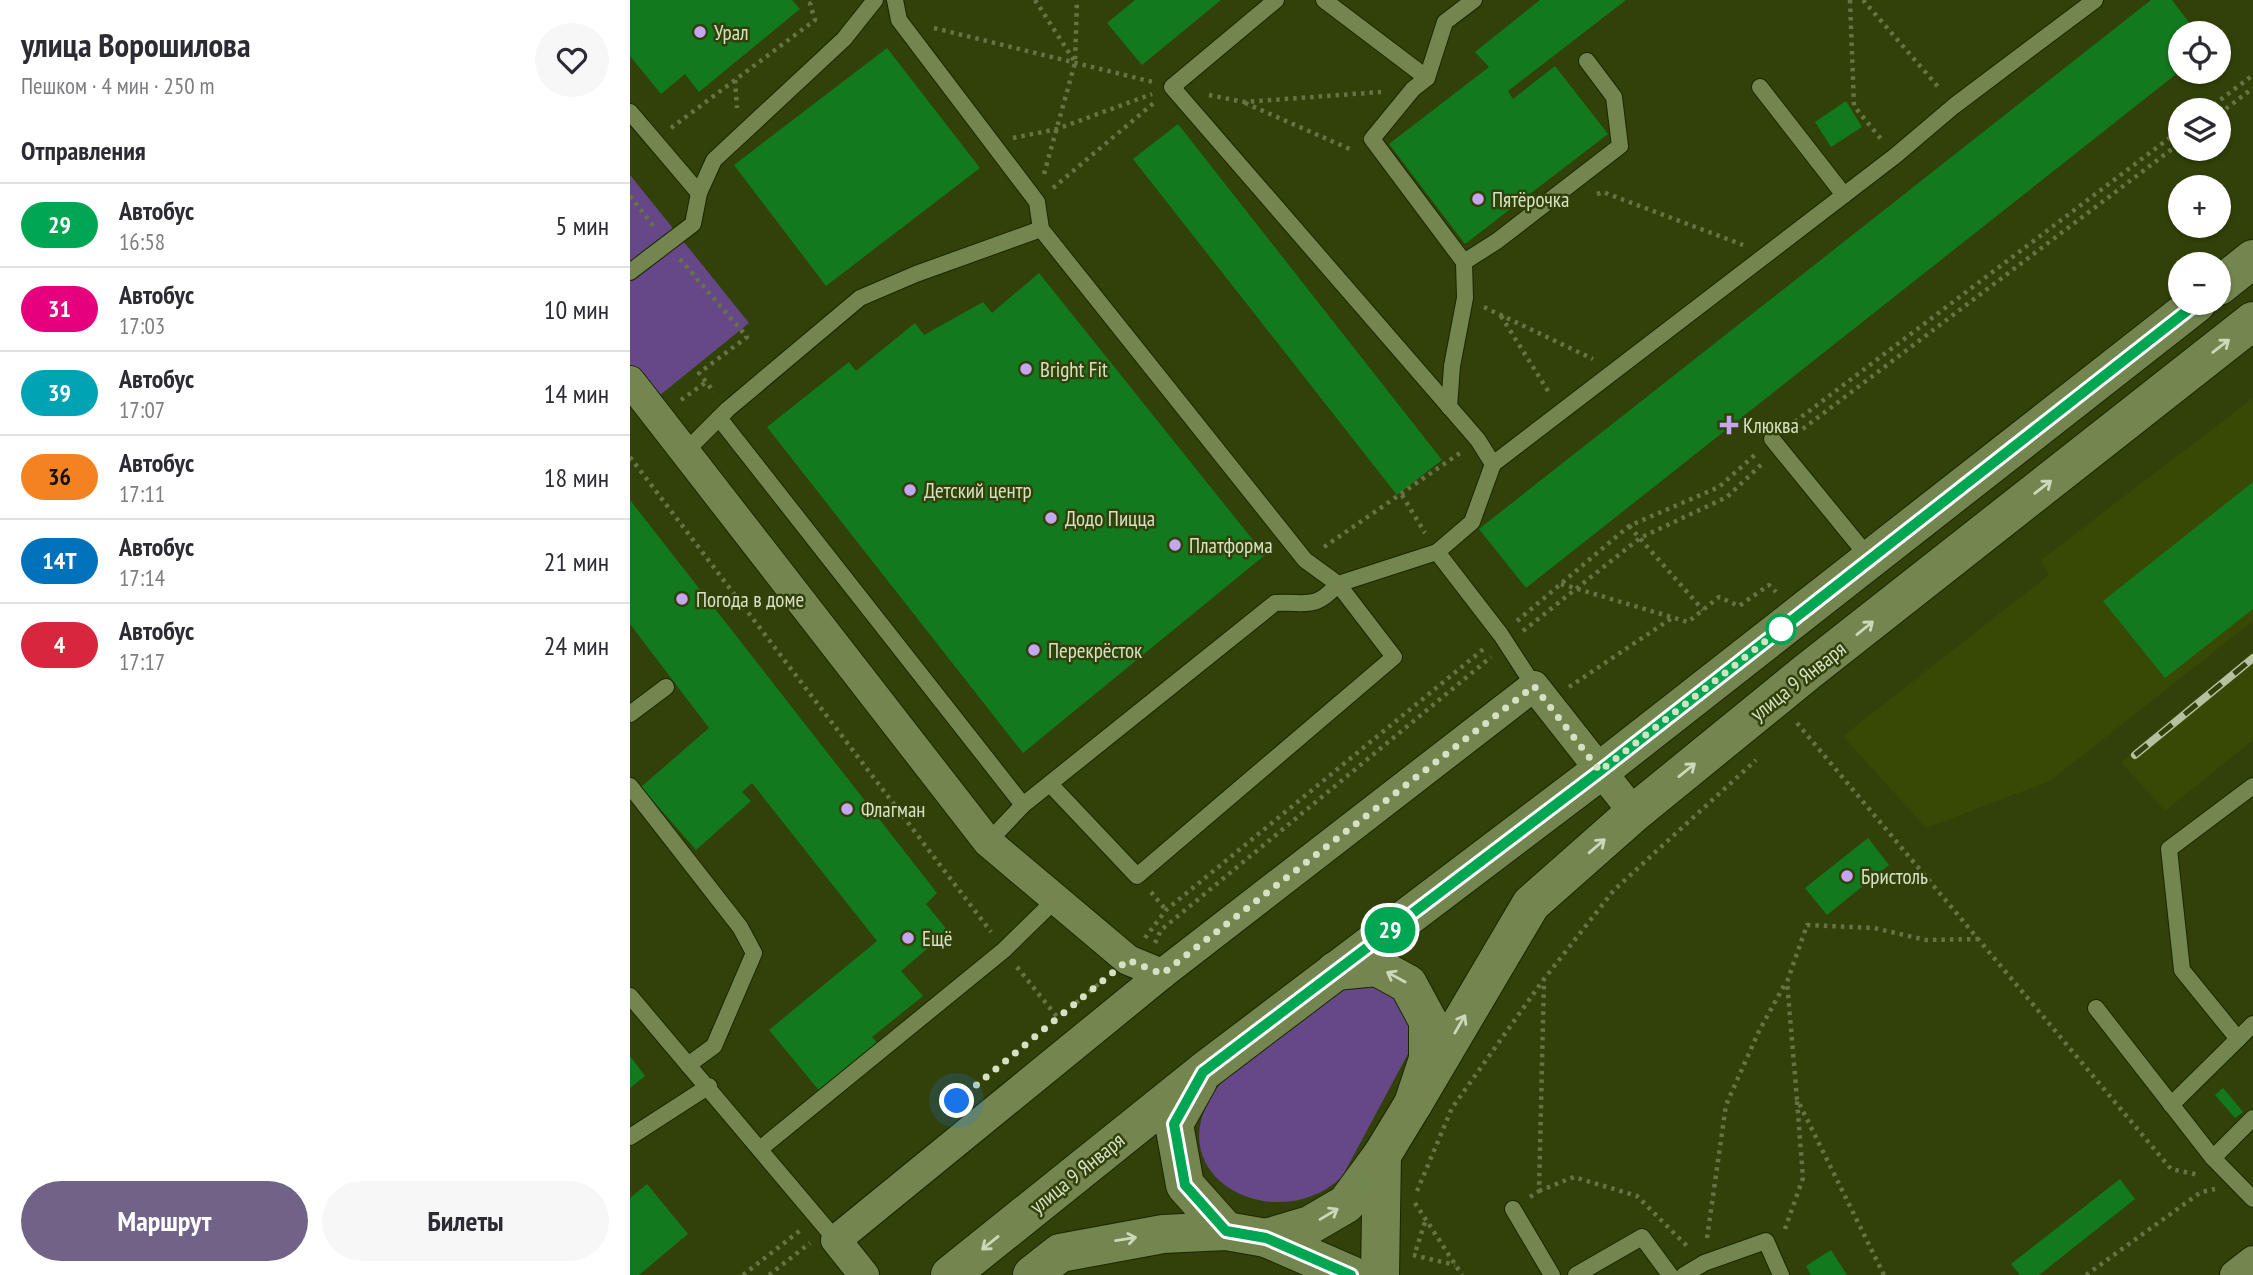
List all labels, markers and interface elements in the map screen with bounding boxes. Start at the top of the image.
place label: Урал [714,19,749,46]
map controls [2168,21,2231,315]
button: locate [2168,21,2231,84]
text: улица Ворошилова [21,23,251,66]
button: heart [535,23,609,97]
marker: Урал [692,24,708,40]
text: Пешком · 4 мин · 250 m [21,71,214,100]
button: layers [2168,98,2231,161]
text: Отправления [21,134,146,167]
button: + [2168,175,2231,238]
place label: Пятёрочка [1492,186,1569,213]
marker: Пятёрочка [1470,191,1486,207]
text: Автобус [119,194,194,227]
text: 29 [48,209,71,240]
text: 5 мин [556,209,609,242]
text: 16:58 [119,227,165,256]
button: − [2168,252,2231,315]
text: Автобус [119,278,194,311]
text: 31 [48,293,71,324]
text: 10 мин [544,293,609,326]
text: 17:03 [119,311,165,340]
one-way arrow [2212,338,2230,353]
place label: Bright Fit [1040,356,1108,383]
marker: Bright Fit [1018,361,1034,377]
text: Автобус [119,362,194,395]
text: 39 [48,377,71,408]
text: 14 мин [544,377,609,410]
text: 17:07 [119,395,165,424]
place label: Клюква [1743,412,1799,439]
marker: Клюква [1721,417,1737,433]
text: Автобус [119,446,194,479]
text: 36 [48,461,71,492]
text: 18 мин [544,461,609,494]
place label: Детский центр [924,477,1032,504]
text: 17:11 [119,479,165,508]
one-way arrow [2033,479,2052,494]
marker: Детский центр [902,482,918,498]
place label: Додо Пицца [1065,505,1155,532]
marker: Додо Пицца [1043,510,1059,526]
text: Автобус [119,530,194,563]
place label: Платформа [1189,532,1273,559]
marker: Платформа [1167,537,1183,553]
text: 14Т [42,545,77,576]
text: 21 мин [544,545,609,578]
text: 17:14 [119,563,165,592]
place label: Погода в доме [696,586,804,613]
marker: Погода в доме [674,591,690,607]
text: Автобус [119,614,194,647]
unlabelled marker [1766,614,1796,644]
one-way arrow [1855,620,1873,636]
text: 4 [54,629,65,660]
text: 24 мин [544,629,609,662]
street label: улица 9 Января [1745,635,1851,727]
place label: Перекрёсток [1048,637,1142,664]
marker: Перекрёсток [1026,642,1042,658]
text: 17:17 [119,647,165,676]
one-way arrow [1677,762,1695,778]
place label: Флагман [861,796,925,823]
marker: Флагман [839,801,855,817]
one-way arrow [1588,838,1606,854]
place label: Бристоль [1861,863,1928,890]
marker: Бристоль [1839,868,1855,884]
line badge: 29 [1358,907,1422,953]
text: 29 [1379,914,1401,945]
place label: Ещё [922,925,952,952]
marker: Ещё [900,930,916,946]
one-way arrow [1386,970,1406,984]
one-way arrow [1454,1015,1468,1035]
your location [939,1083,974,1118]
street label: улица 9 Января [1024,1127,1130,1219]
button: Маршрут [21,1181,308,1261]
button: Билеты [322,1181,609,1261]
one-way arrow [1319,1207,1339,1221]
one-way arrow [1114,1232,1137,1245]
one-way arrow [981,1236,999,1251]

